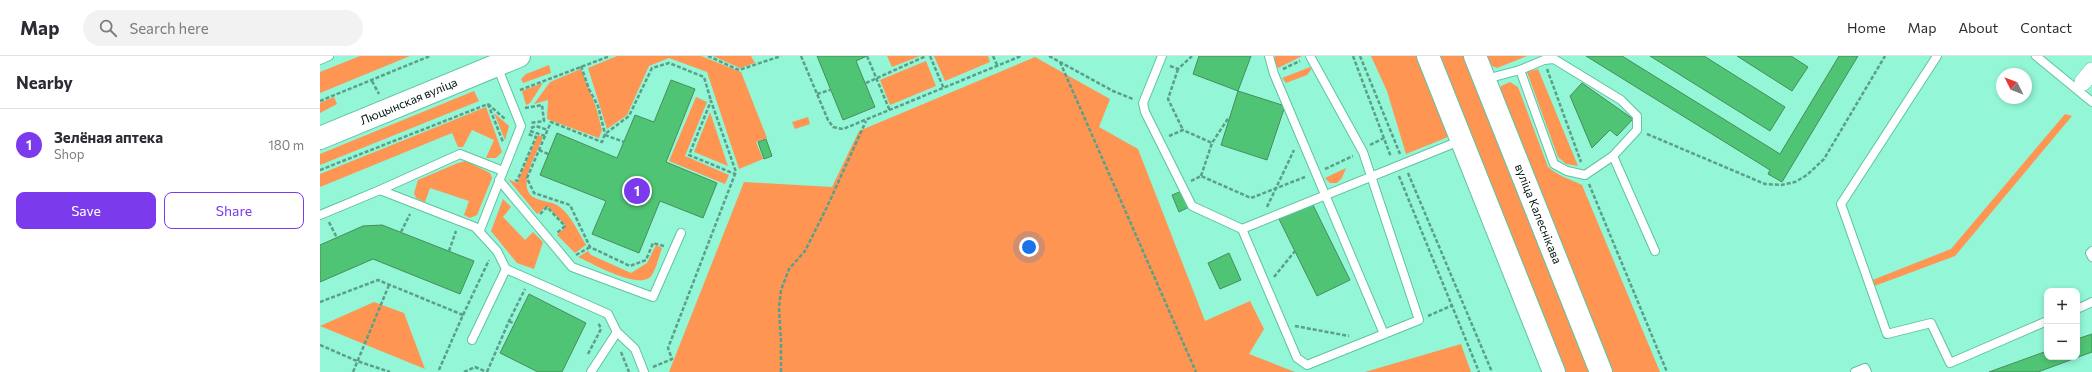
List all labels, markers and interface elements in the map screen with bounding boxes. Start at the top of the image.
search box [83,10,363,46]
text: Map [20,16,59,39]
icon: search [97,17,119,39]
text: Search here [129,19,209,37]
text: Home [1847,19,1886,36]
text: Map [1908,19,1936,36]
text: About [1958,19,1998,36]
text: Contact [2020,19,2072,36]
north arrow [1996,68,2032,104]
text: Nearby [16,72,73,93]
street label: Люцынская вуліца [358,74,459,127]
text: Зелёная аптека [54,128,163,146]
text: 1 [26,137,32,153]
text: 180 m [268,137,304,153]
text: Shop [54,146,85,162]
street label: вуліца Калеснікава [1513,162,1565,266]
pin: 1 [624,176,650,206]
button: Save [16,192,156,229]
button: Share [164,192,304,229]
your location [1019,237,1039,257]
map controls [2044,288,2080,360]
button: + [2044,288,2080,324]
button: − [2044,324,2080,360]

